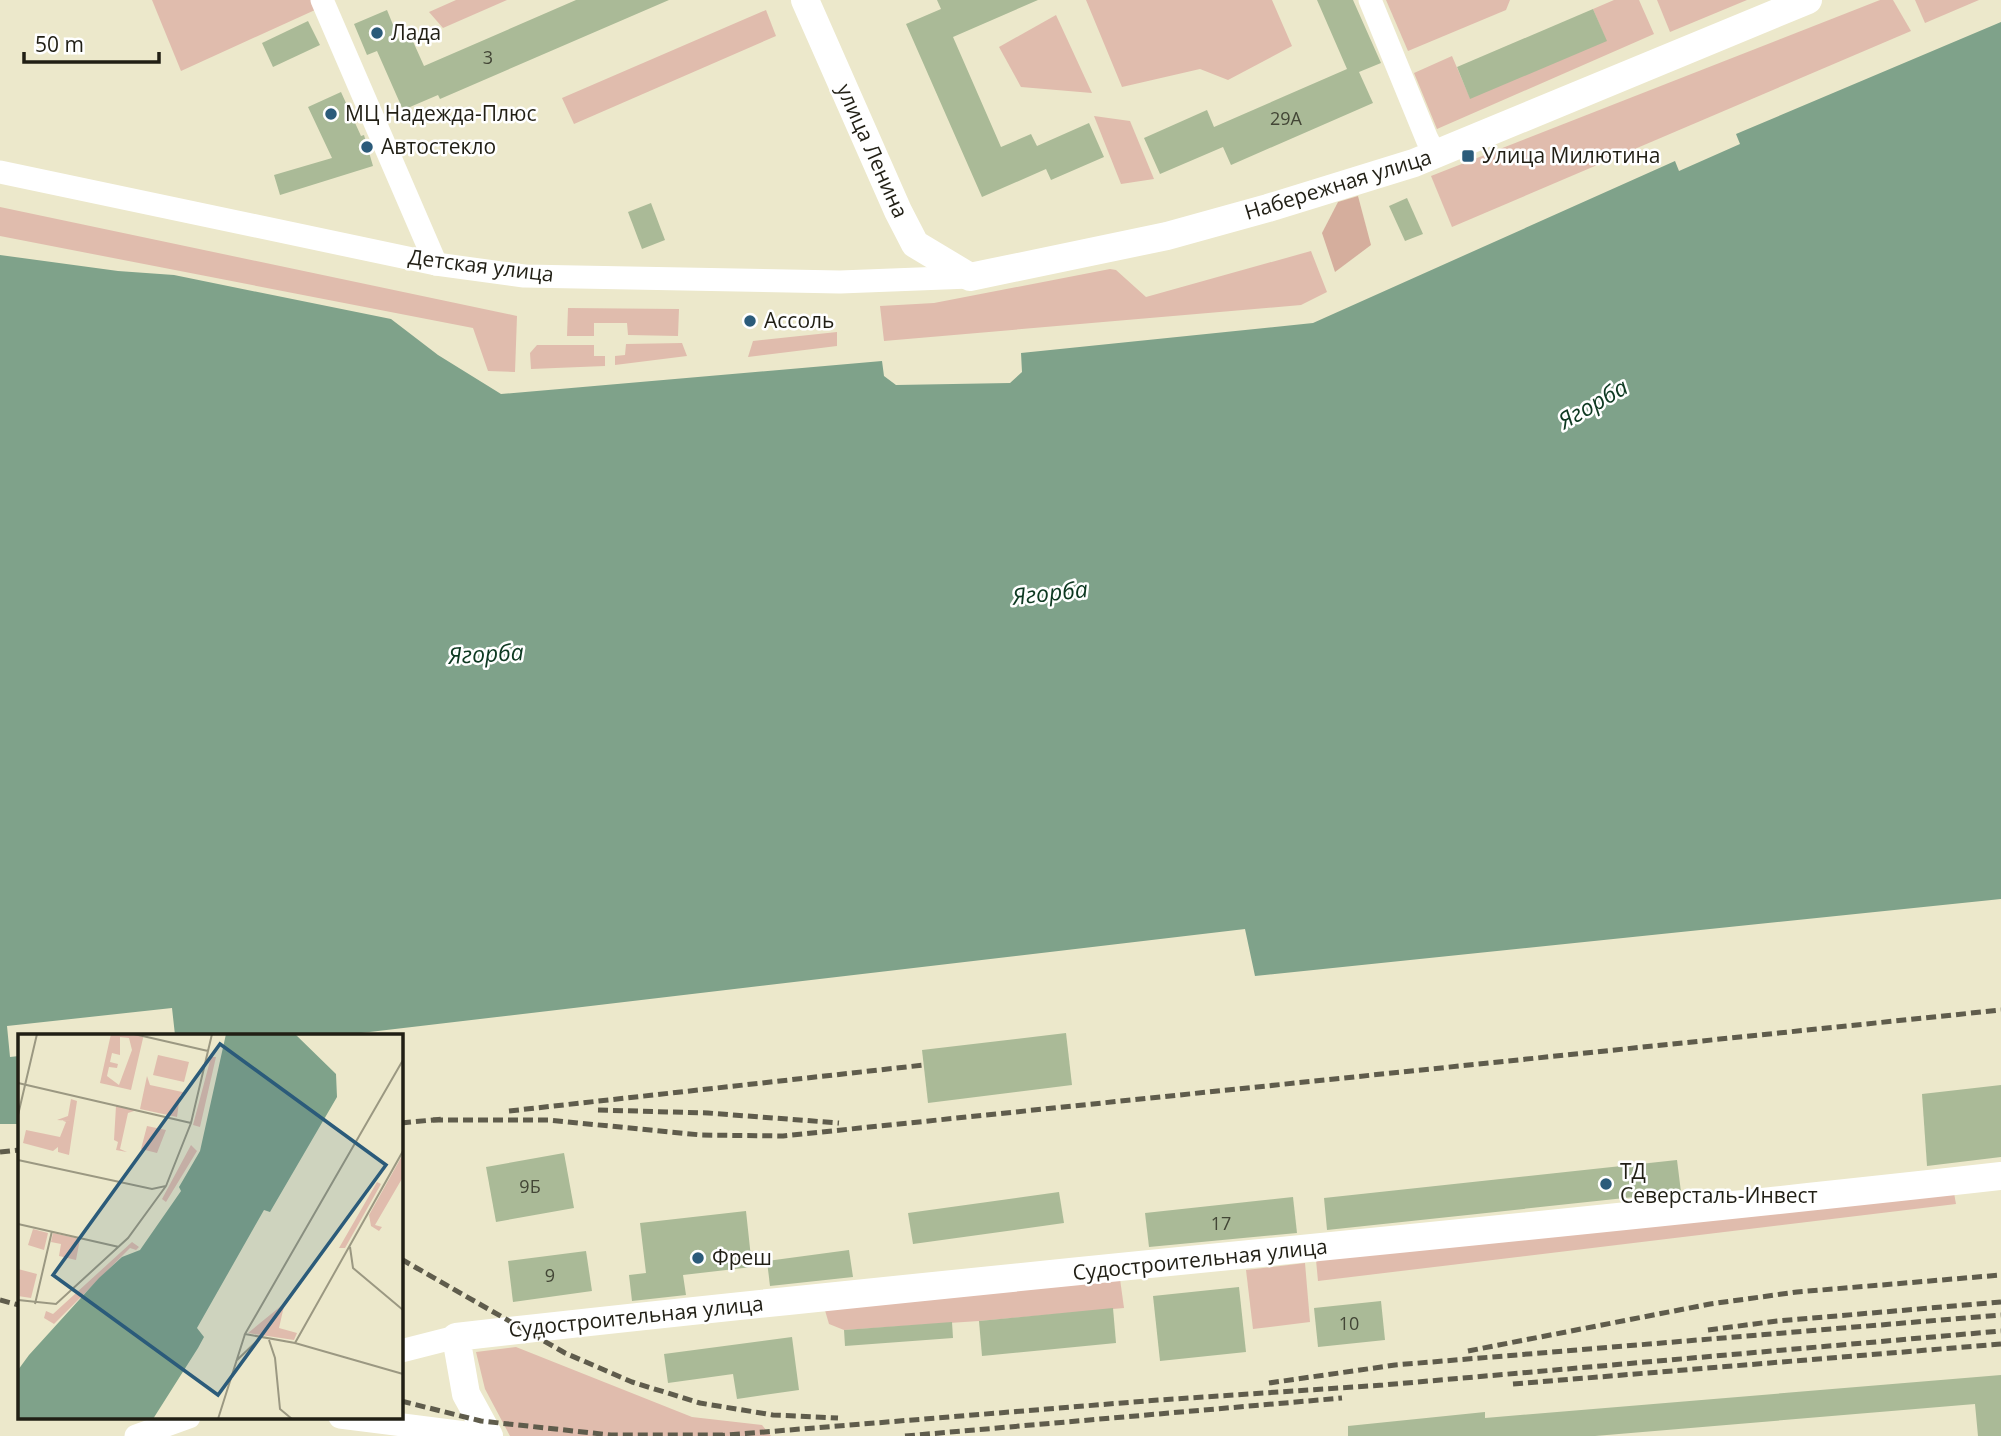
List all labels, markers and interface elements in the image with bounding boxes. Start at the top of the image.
place label: Лада [391,18,441,46]
scale bar [24,21,159,65]
marker: Лада [369,25,385,41]
text: 50 m [35,30,84,58]
house number: 3 [483,45,493,69]
street label: улица Ленина [831,79,915,222]
place label: МЦ Надежда-Плюс [345,99,537,127]
marker: МЦ Надежда-Плюс [323,106,339,122]
house number: 29А [1270,106,1303,130]
place label: Автостекло [381,132,496,160]
marker: Автостекло [359,139,375,155]
place label: Улица Милютина [1482,141,1660,169]
street label: Набережная улица [1241,142,1435,226]
marker: Улица Милютина [1460,148,1476,164]
street label: Детская улица [407,242,555,288]
place label: Ассоль [764,306,834,334]
marker: Ассоль [742,313,758,329]
water label: Ягорба [1551,370,1633,436]
water label: Ягорба [1010,572,1089,612]
water label: Ягорба [446,635,524,671]
inset map [18,1034,402,1418]
place label: ТД Северсталь-Инвест [1620,1157,1818,1209]
house number: 9Б [519,1174,541,1198]
marker: ТД Северсталь-Инвест [1598,1176,1614,1192]
house number: 17 [1211,1211,1231,1235]
street label: Судостроительная улица [1071,1232,1329,1286]
place label: Фреш [712,1243,772,1271]
marker: Фреш [690,1250,706,1266]
house number: 9 [545,1263,555,1287]
street label: Судостроительная улица [507,1289,765,1343]
house number: 10 [1339,1311,1359,1335]

